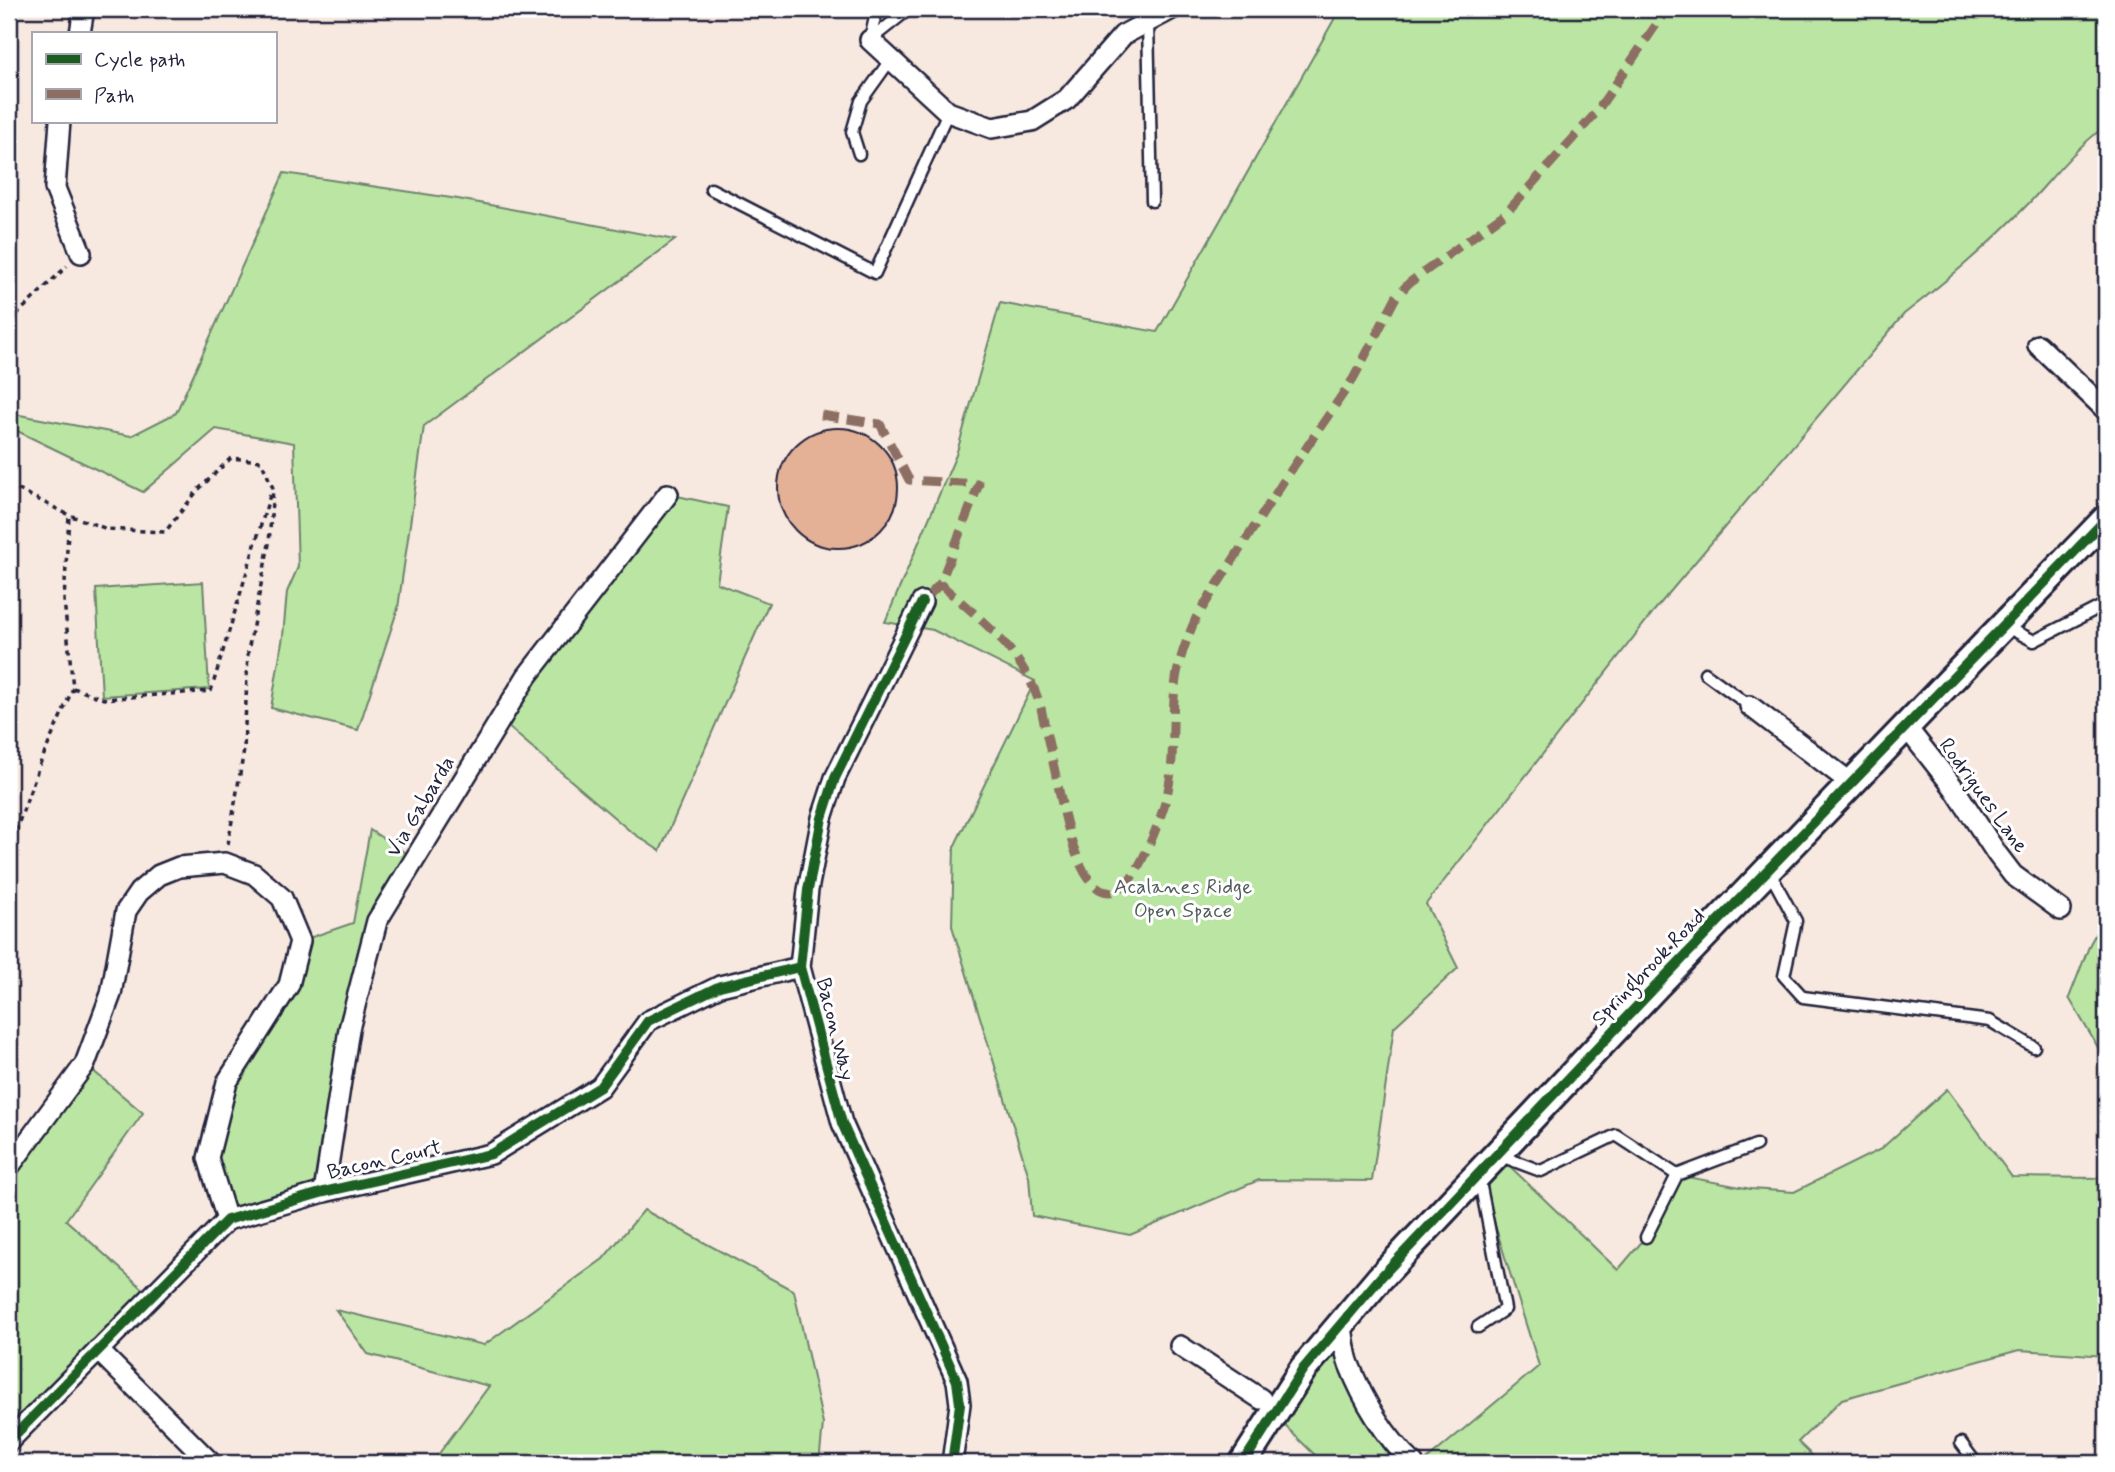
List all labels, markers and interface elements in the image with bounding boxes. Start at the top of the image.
legend [32,32,276,122]
text: Cycle path [94,46,185,74]
text: Path [94,82,134,110]
street label: Rodrigues Lane [1932,732,2034,859]
street label: Via Gabarda [380,751,462,862]
park label: Acalanes Ridge Open Space [1114,873,1252,925]
street label: Springbrook Road [1586,903,1713,1034]
street label: Bacon Way [809,975,861,1084]
street label: Bacon Court [324,1133,444,1187]

